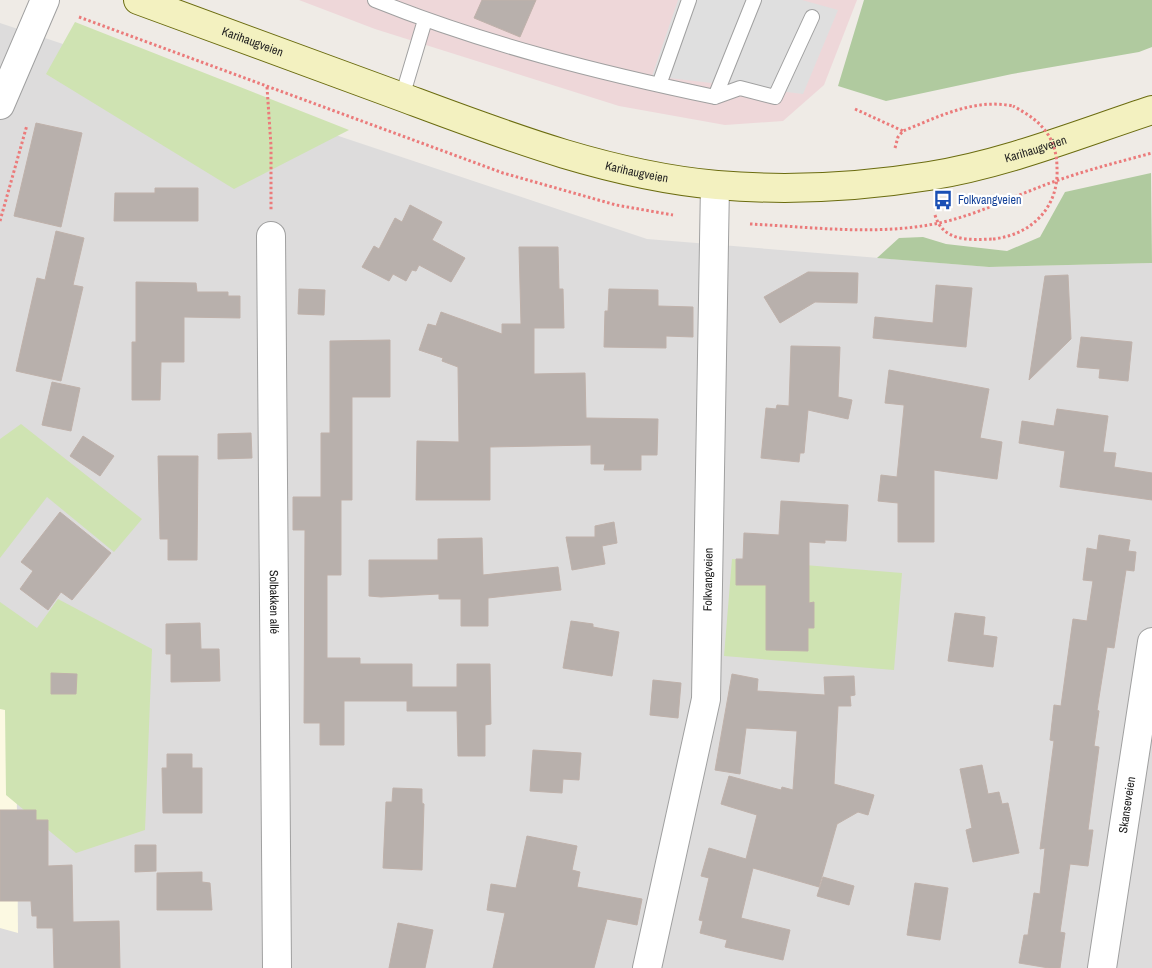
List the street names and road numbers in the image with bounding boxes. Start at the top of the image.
street label: Karihaugveien [220,23,285,60]
street label: Karihaugveien [1003,132,1069,166]
street label: Karihaugveien [603,157,669,187]
street label: Folkvangveien [700,547,717,611]
street label: Solbakken allé [266,570,282,634]
street label: Skanseveien [1115,776,1139,834]

